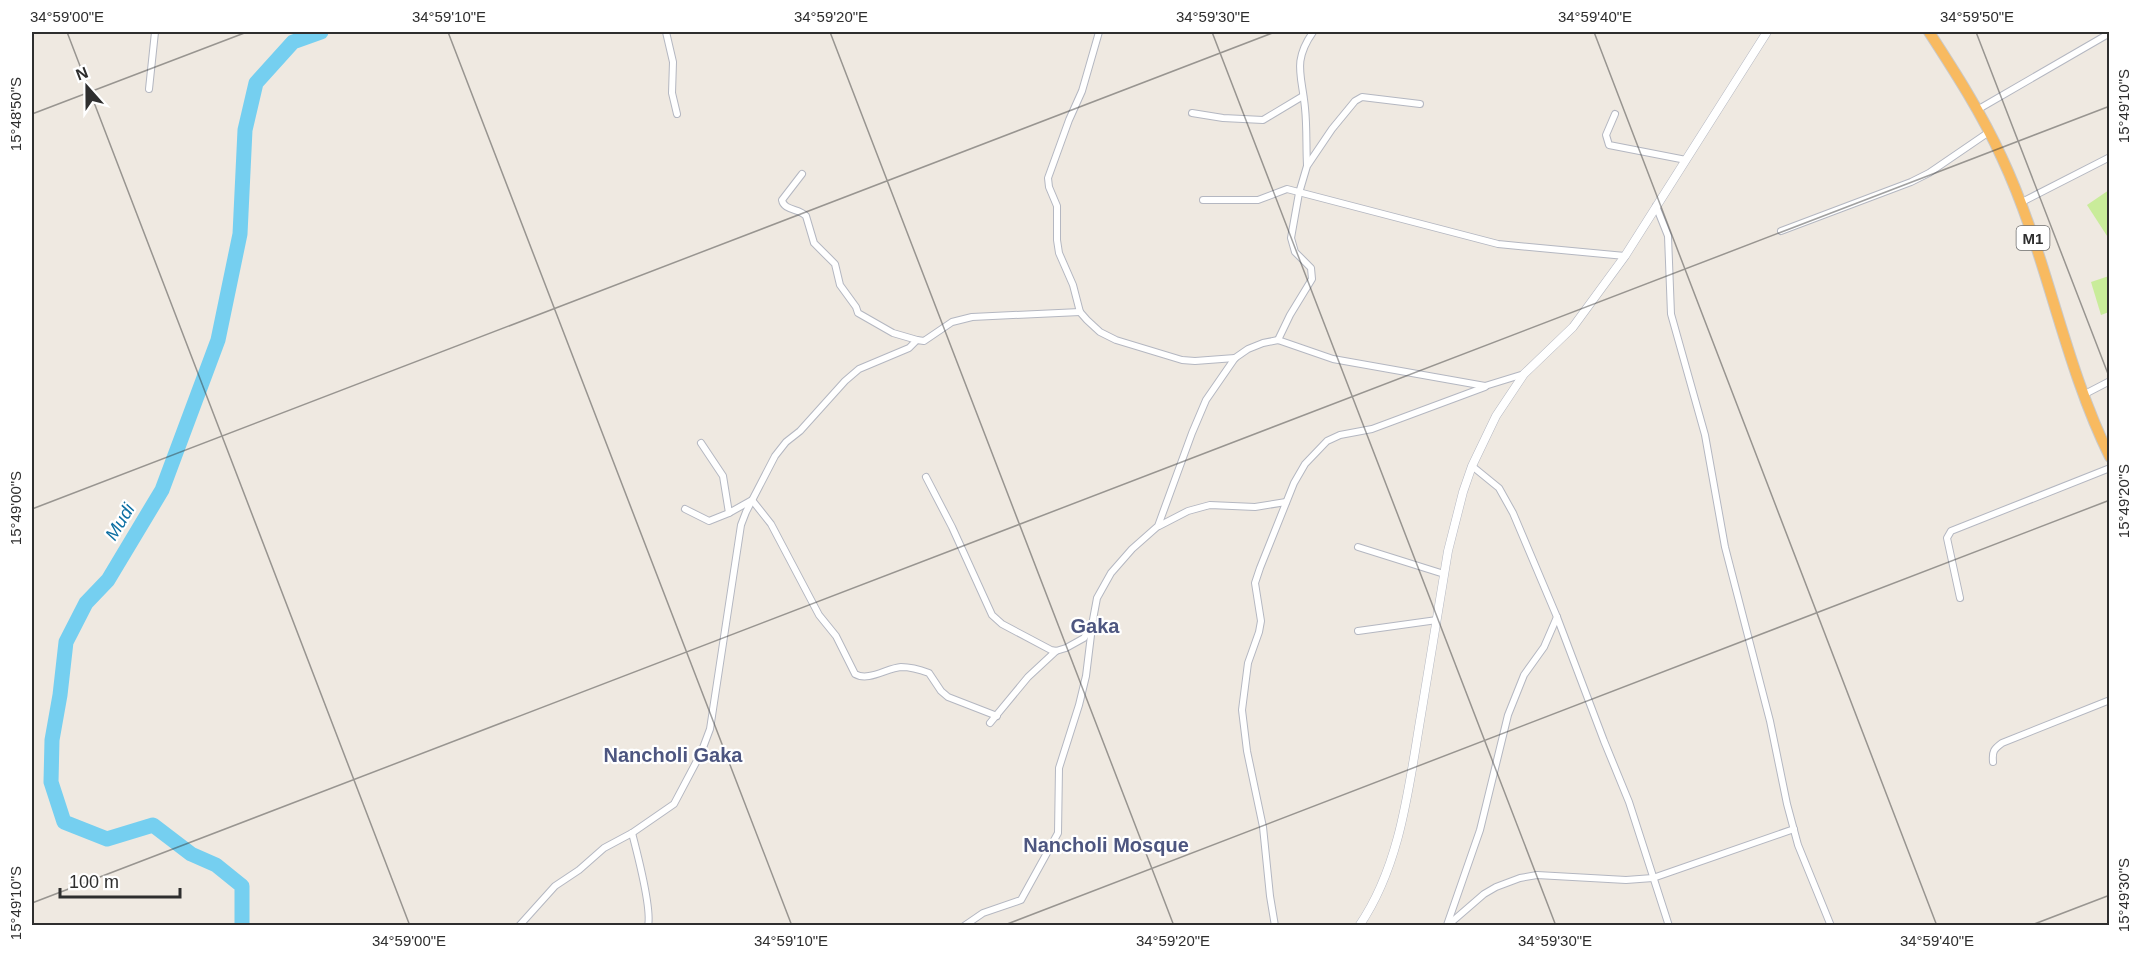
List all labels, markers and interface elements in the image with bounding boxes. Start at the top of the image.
text: 34°59'00"E [30,8,104,25]
text: 34°59'10"E [412,8,486,25]
text: 34°59'20"E [794,8,868,25]
text: 34°59'30"E [1176,8,1250,25]
text: 34°59'40"E [1558,8,1632,25]
text: 34°59'50"E [1940,8,2014,25]
north arrow [57,57,117,117]
text: N [73,63,90,83]
text: 15°49'10"S [2115,69,2132,143]
text: 15°48'50"S [7,77,24,151]
road number: M1 [2016,226,2050,250]
text: 15°49'20"S [2115,464,2132,538]
text: 15°49'00"S [7,471,24,545]
water label: Mudi [101,499,139,544]
district label: Gaka [1071,615,1120,637]
district label: Nancholi Gaka [604,744,743,766]
district label: Nancholi Mosque [1023,834,1189,856]
text: 15°49'30"S [2115,858,2132,932]
scale bar [60,861,180,899]
text: 15°49'10"S [7,866,24,940]
text: 100 m [69,872,119,892]
text: 34°59'00"E [372,932,446,949]
text: 34°59'10"E [754,932,828,949]
text: 34°59'20"E [1136,932,1210,949]
text: 34°59'30"E [1518,932,1592,949]
text: 34°59'40"E [1900,932,1974,949]

